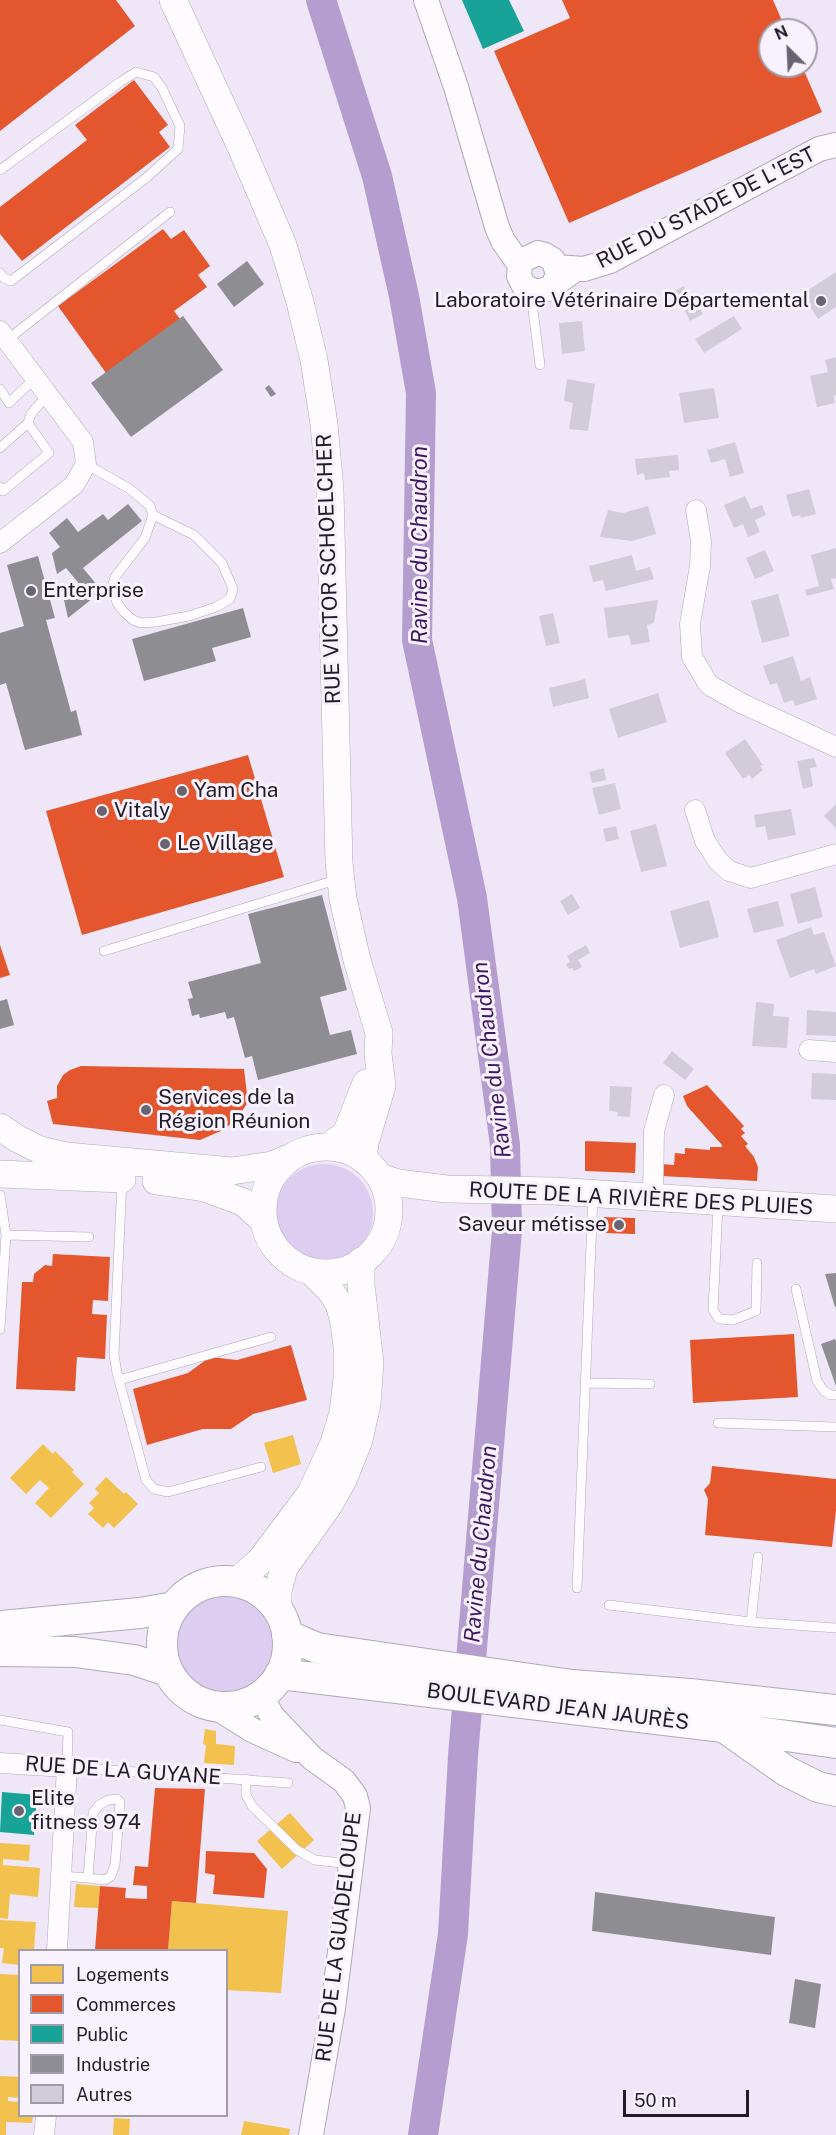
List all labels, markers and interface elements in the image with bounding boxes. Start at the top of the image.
north arrow [758,18,818,78]
text: N [772,22,791,44]
street label: RUE DU STADE DE L'EST [592,142,820,274]
place label: Laboratoire Vétérinaire Départemental [434,288,809,314]
marker: Laboratoire Vétérinaire Départemental [814,294,828,308]
street label: RUE VICTOR SCHOELCHER [312,433,346,705]
water label: Ravine du Chaudron [407,446,433,644]
place label: Enterprise [43,578,144,604]
marker: Enterprise [24,584,38,598]
place label: Yam Cha [194,778,278,804]
marker: Yam Cha [175,784,189,798]
place label: Vitaly [114,798,170,824]
marker: Vitaly [95,804,109,818]
place label: Le Village [177,831,274,857]
marker: Le Village [158,837,172,851]
water label: Ravine du Chaudron [467,960,517,1160]
place label: Services de la Région Réunion [158,1085,310,1135]
marker: Services de la Région Réunion [139,1103,153,1117]
street label: ROUTE DE LA RIVIÈRE DES PLUIES [468,1177,814,1221]
place label: Saveur métisse [458,1212,607,1238]
marker: Saveur métisse [612,1218,626,1232]
water label: Ravine du Chaudron [459,1444,503,1644]
street label: BOULEVARD JEAN JAURÈS [425,1678,691,1736]
street label: RUE DE LA GUYANE [24,1752,222,1790]
place label: Elite fitness 974 [31,1786,141,1836]
marker: Elite fitness 974 [12,1804,26,1818]
street label: RUE DE LA GUADELOUPE [311,1811,367,2063]
legend [18,1949,228,2117]
text: Logements [76,1964,169,1985]
text: Commerces [76,1994,176,2015]
text: Public [76,2024,128,2045]
text: Industrie [76,2054,150,2075]
scale bar [626,2078,752,2116]
text: Autres [76,2084,132,2105]
text: 50 m [634,2090,677,2111]

